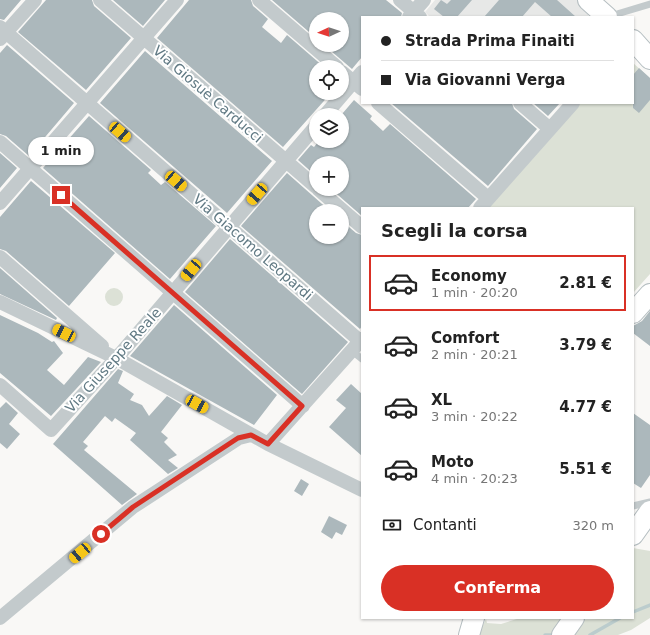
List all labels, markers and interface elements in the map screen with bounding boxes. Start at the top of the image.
north arrow [309,12,349,52]
map controls [309,12,349,244]
text: Strada Prima Finaiti [405,32,575,50]
street label: Via Giosuè Carducci [150,42,266,146]
button: locate [309,60,349,100]
text: Via Giovanni Verga [405,71,565,89]
button: layers [309,108,349,148]
car [107,120,133,144]
callout: 1 min [28,137,94,165]
text: 1 min [41,143,81,158]
button: + [309,156,349,196]
car [163,169,189,193]
car [245,181,269,207]
route end [52,186,70,204]
street label: Via Giacomo Leopardi [190,191,316,303]
button: − [309,204,349,244]
text: Scegli la corsa [381,220,528,241]
car [179,257,203,283]
icon: car [383,265,419,301]
text: Economy [431,267,507,285]
text: 2.81 € [559,274,612,292]
text: 1 min · 20:20 [431,285,518,300]
street label: Via Giuseppe Reale [62,304,164,416]
car [51,322,77,344]
icon: car [383,327,419,363]
text: Comfort [431,329,499,347]
text: 3.79 € [559,336,612,354]
text: 2 min · 20:21 [431,347,518,362]
icon: car [383,389,419,425]
text: XL [431,391,452,409]
car [184,393,210,415]
text: 4.77 € [559,398,612,416]
text: 3 min · 20:22 [431,409,518,424]
icon: car [383,451,419,487]
text: Moto [431,453,474,471]
text: 5.51 € [559,460,612,478]
text: 4 min · 20:23 [431,471,518,486]
icon: cash [381,514,403,536]
text: Contanti [413,516,477,534]
text: 320 m [572,518,614,533]
route start [92,525,110,543]
car [67,541,93,565]
button: Conferma [381,565,614,611]

